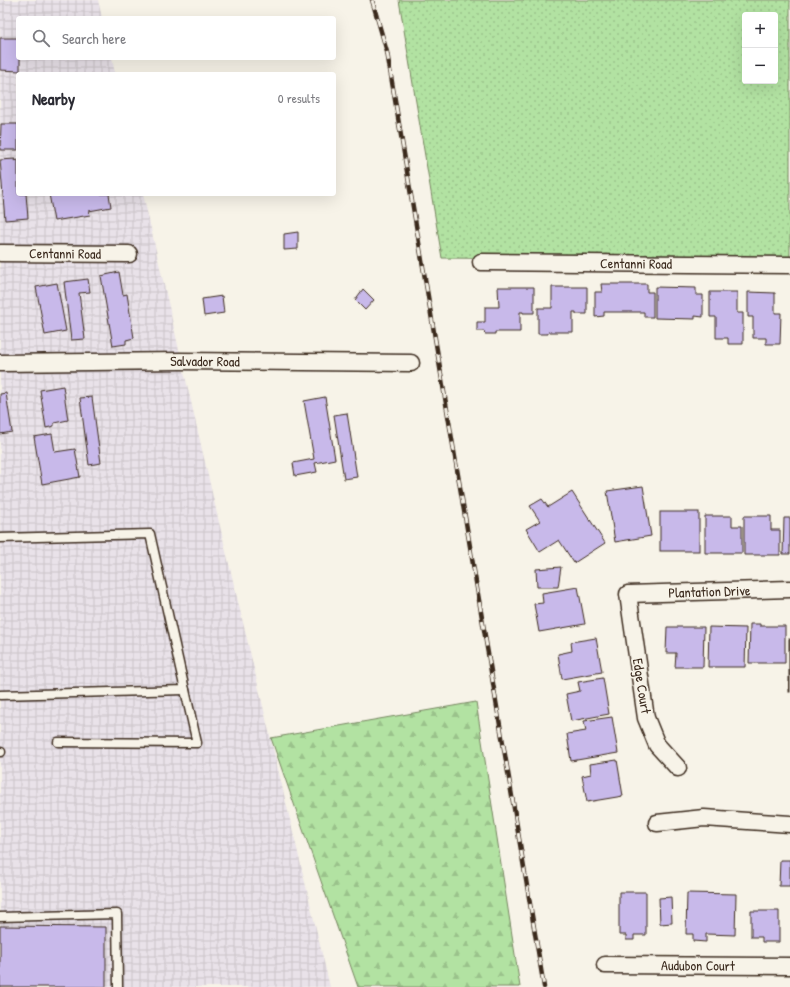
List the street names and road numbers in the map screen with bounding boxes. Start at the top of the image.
street label: Centanni Road [29,243,102,263]
street label: Centanni Road [600,253,673,273]
street label: Salvador Road [170,351,240,371]
street label: Plantation Drive [668,580,751,602]
street label: Edge Court [628,657,656,715]
street label: Audubon Court [661,955,735,975]

